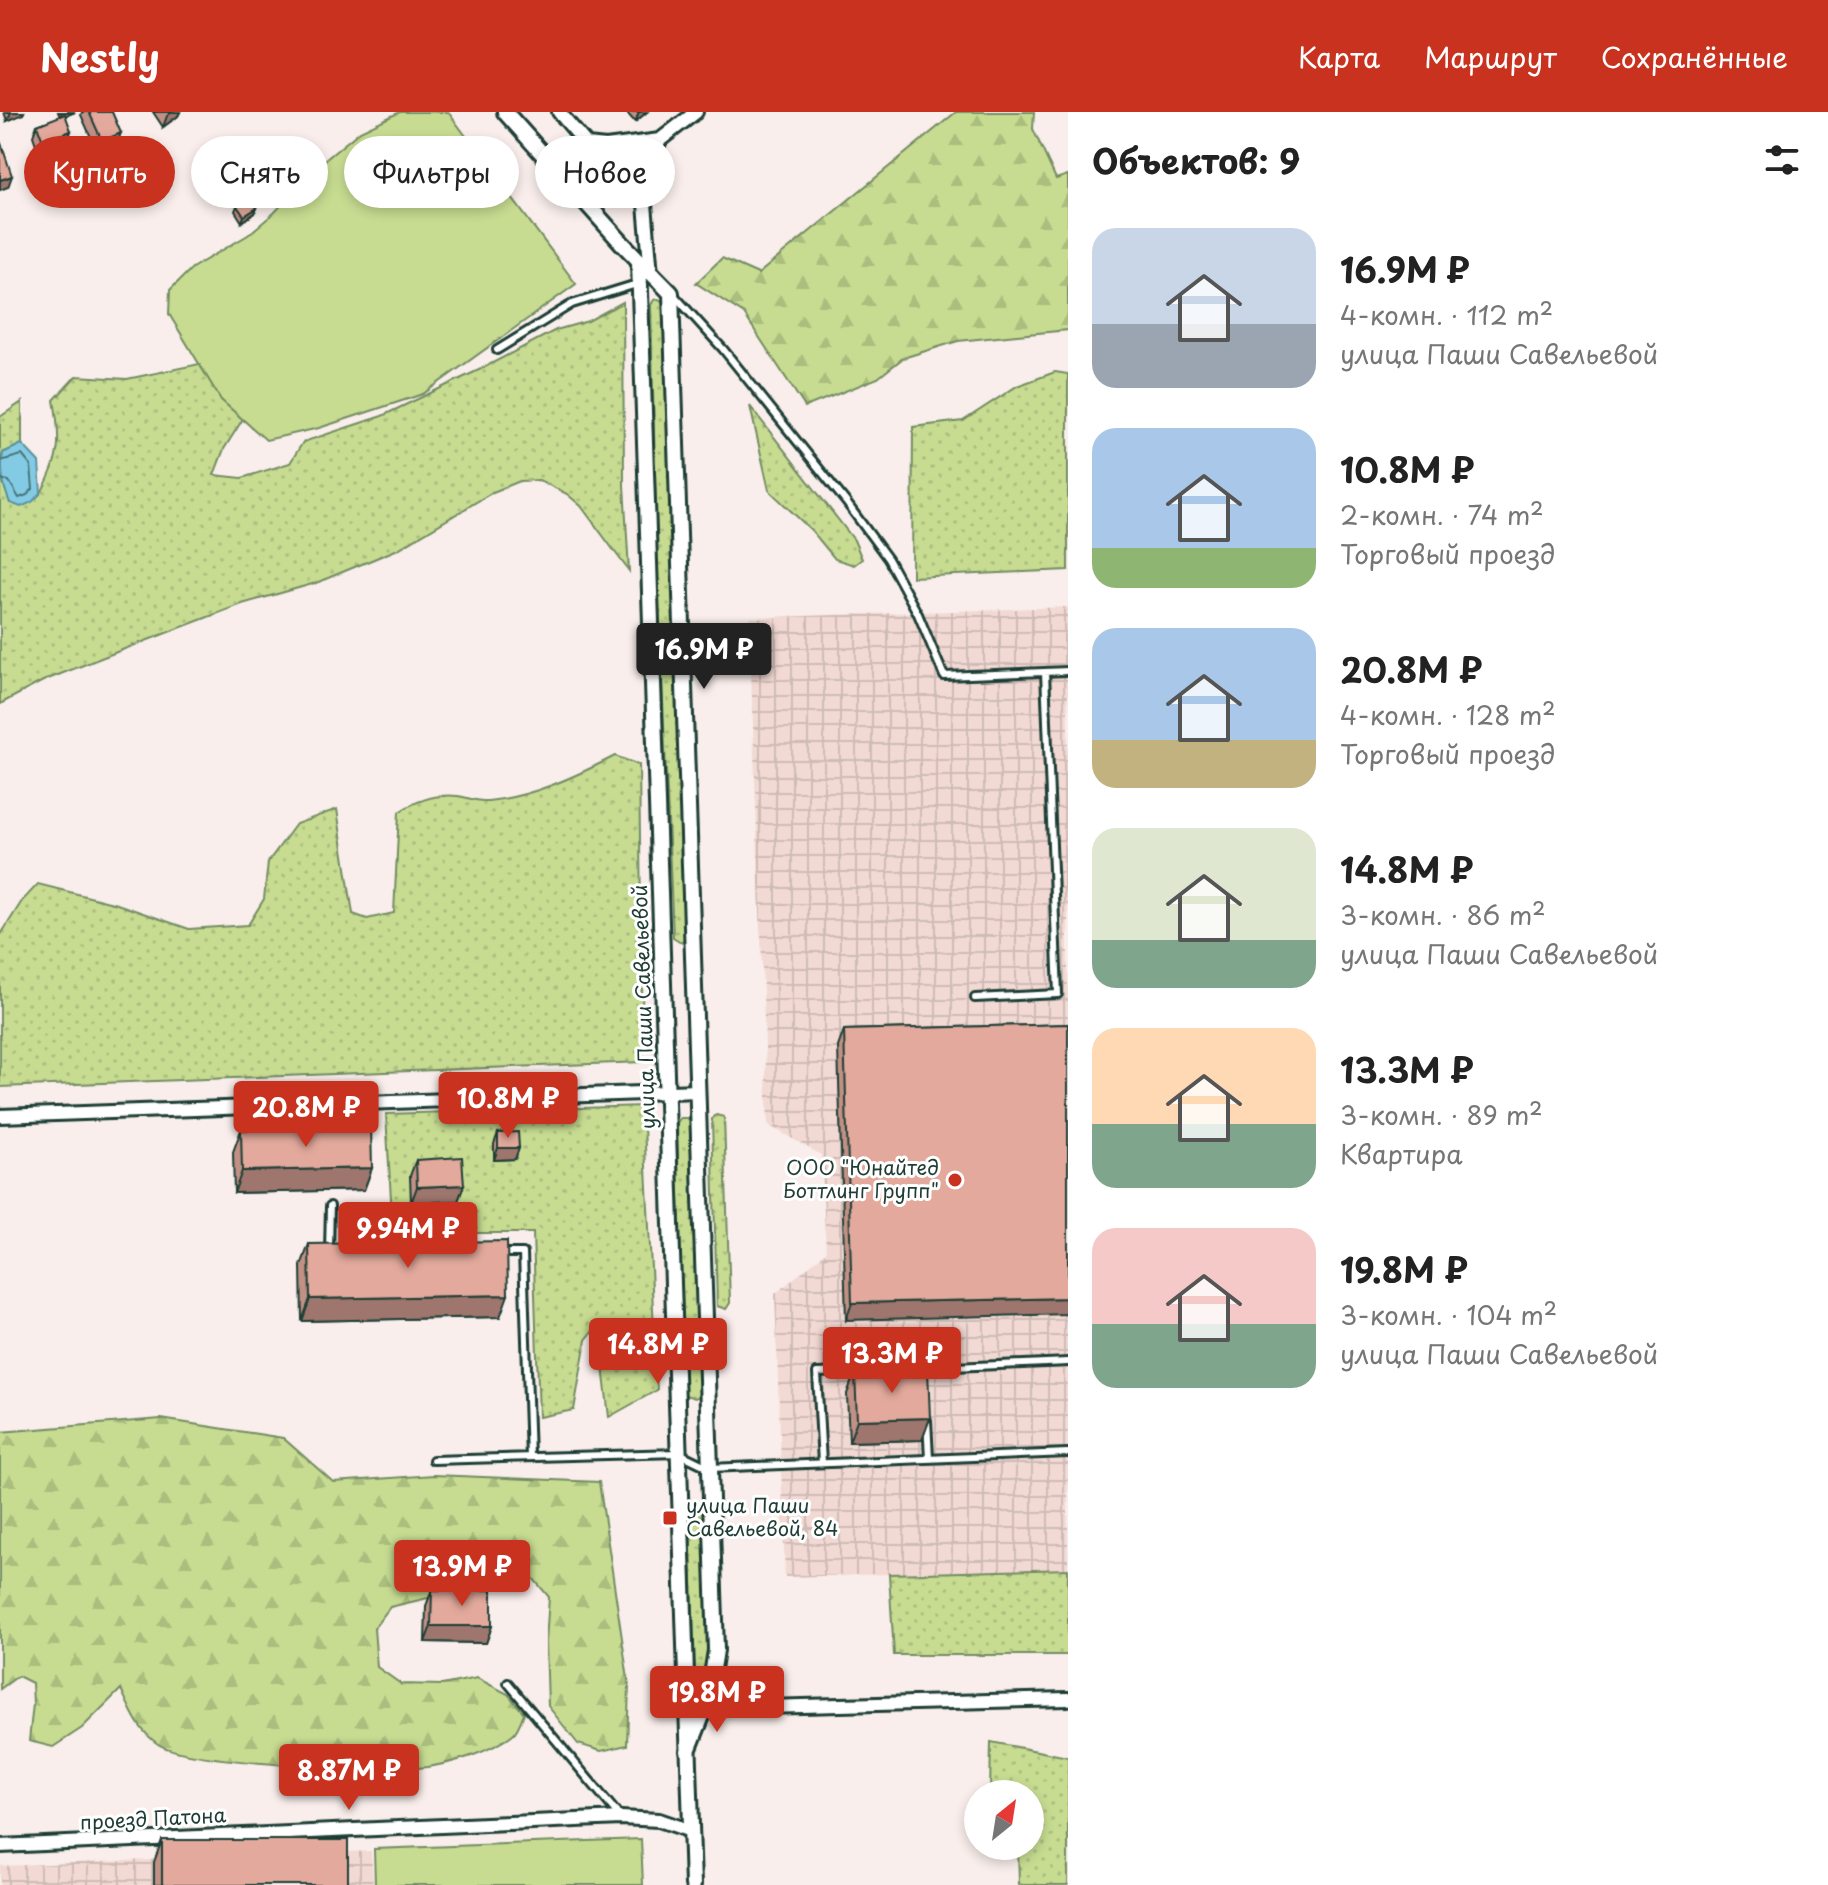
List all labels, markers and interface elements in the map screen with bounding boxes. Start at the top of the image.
text: Nestly [40,28,160,85]
text: Карта [1298,35,1380,78]
text: Маршрут [1424,35,1557,78]
text: Сохранённые [1601,35,1788,78]
text: Объектов: 9 [1092,134,1300,186]
chip: Купить [24,136,175,208]
chip: Снять [191,136,328,208]
chip: Фильтры [344,136,519,208]
chip: Новое [535,136,675,208]
icon: filters [1760,138,1804,182]
text: 16.9M ₽ [1340,243,1470,295]
icon: home [1156,260,1252,356]
text: 4-комн. · 112 m² [1340,295,1553,334]
text: улица Паши Савельевой [1340,334,1658,373]
text: 10.8M ₽ [1340,443,1474,495]
icon: home [1156,460,1252,556]
text: 2-комн. · 74 m² [1340,495,1544,534]
text: Торговый проезд [1340,534,1555,573]
pin: 16.9M ₽ [630,623,778,691]
text: 16.9M ₽ [654,629,754,668]
text: 20.8M ₽ [1340,643,1482,695]
icon: home [1156,660,1252,756]
text: 4-комн. · 128 m² [1340,695,1556,734]
text: Торговый проезд [1340,734,1555,773]
text: 14.8M ₽ [1340,843,1473,895]
icon: home [1156,860,1252,956]
street label: улица Паши Савельевой [624,884,662,1130]
text: 3-комн. · 86 m² [1340,895,1546,934]
text: улица Паши Савельевой [1340,934,1658,973]
text: 13.3M ₽ [1340,1043,1474,1095]
icon: home [1156,1060,1252,1156]
pin: 10.8M ₽ [434,1072,582,1140]
text: 10.8M ₽ [457,1078,559,1117]
pin: 20.8M ₽ [232,1081,380,1149]
text: 20.8M ₽ [252,1087,360,1126]
text: 3-комн. · 89 m² [1340,1095,1543,1134]
text: Квартира [1340,1134,1463,1173]
place label: ООО "Юнайтед Боттлинг Групп" [783,1152,939,1205]
marker: ООО "Юнайтед Боттлинг Групп" [946,1171,964,1189]
pin: 9.94M ₽ [334,1202,482,1270]
text: 9.94M ₽ [356,1208,460,1247]
text: 19.8M ₽ [1340,1243,1468,1295]
icon: home [1156,1260,1252,1356]
text: 3-комн. · 104 m² [1340,1295,1557,1334]
pin: 14.8M ₽ [584,1318,732,1386]
text: 14.8M ₽ [607,1324,709,1363]
pin: 13.3M ₽ [818,1327,966,1395]
text: 13.3M ₽ [841,1333,943,1372]
text: улица Паши Савельевой [1340,1334,1658,1373]
place label: улица Паши Савельевой, 84 [686,1490,838,1543]
marker: улица Паши Савельевой, 84 [661,1509,679,1527]
pin: 13.9M ₽ [388,1540,536,1608]
text: 13.9M ₽ [412,1546,512,1585]
pin: 19.8M ₽ [643,1666,791,1734]
text: 19.8M ₽ [668,1672,766,1711]
pin: 8.87M ₽ [275,1744,423,1812]
text: 8.87M ₽ [297,1750,401,1789]
north arrow [964,1780,1044,1860]
map controls [964,1780,1044,1860]
street label: проезд Патона [79,1799,227,1837]

